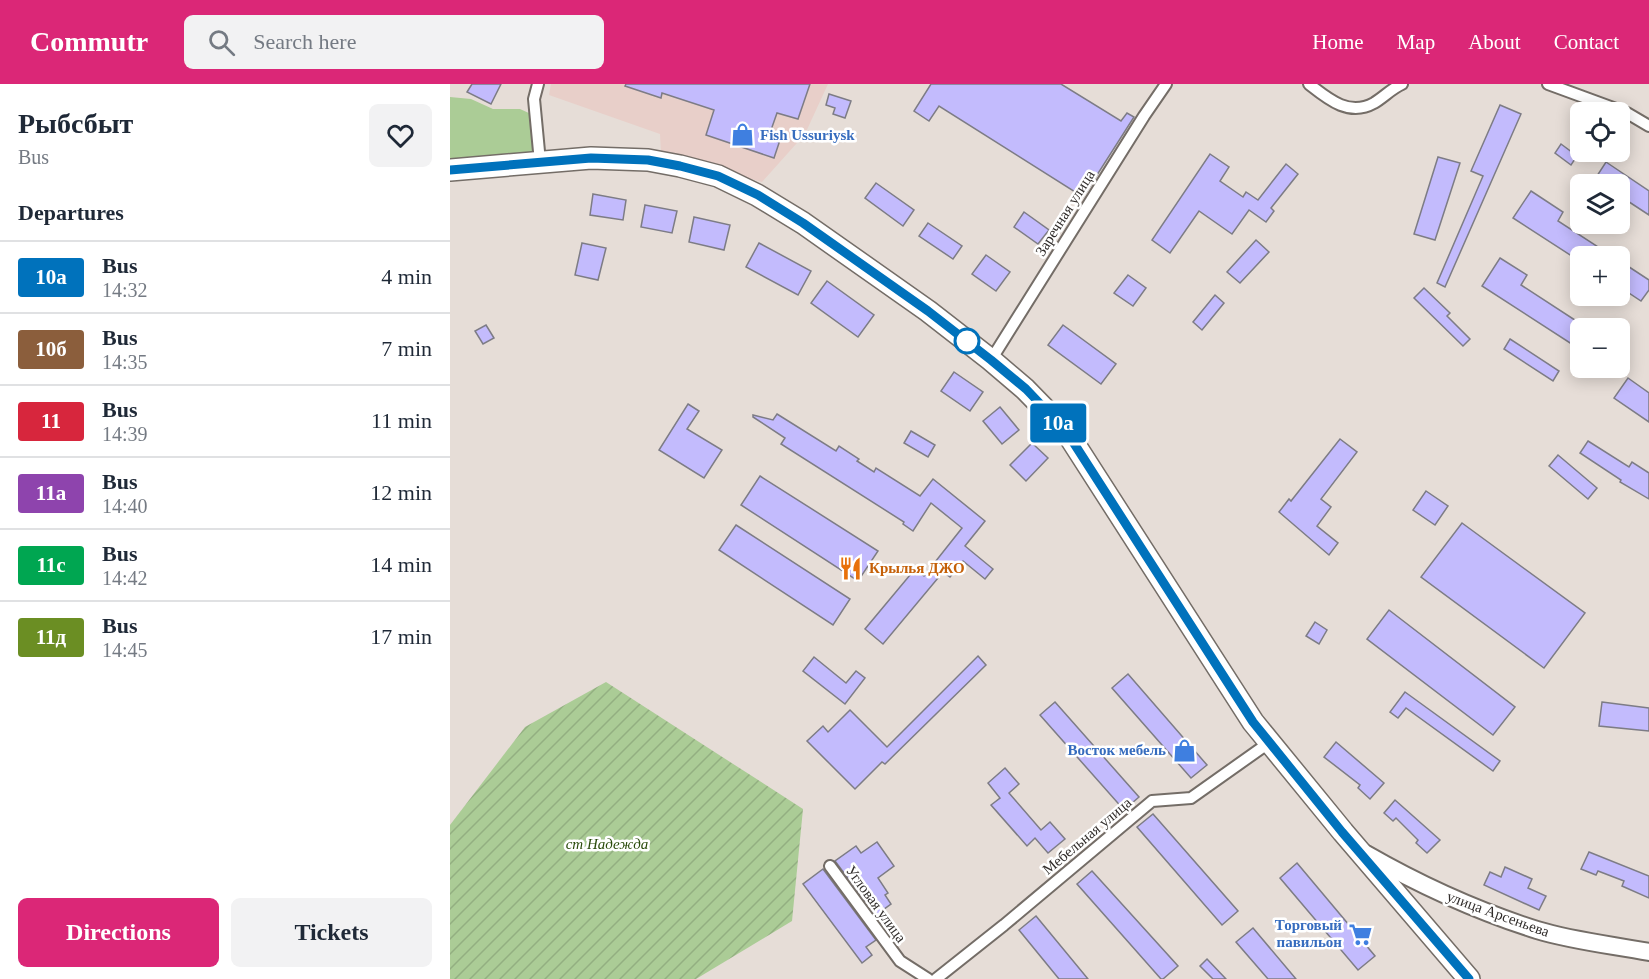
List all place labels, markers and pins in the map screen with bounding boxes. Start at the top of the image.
shop icon: Fish Ussuriysk [729,122,755,148]
place label: Fish Ussuriysk [760,127,855,143]
unlabelled marker [954,328,980,354]
restaurant icon: Крылья ДЖО [838,555,864,581]
place label: Крылья ДЖО [869,560,965,576]
shop icon: Восток мебель [1171,737,1197,763]
place label: Восток мебель [1068,742,1166,758]
place label: Торговый павильон [1275,917,1342,950]
supermarket icon: Торговый павильон [1347,921,1373,947]

